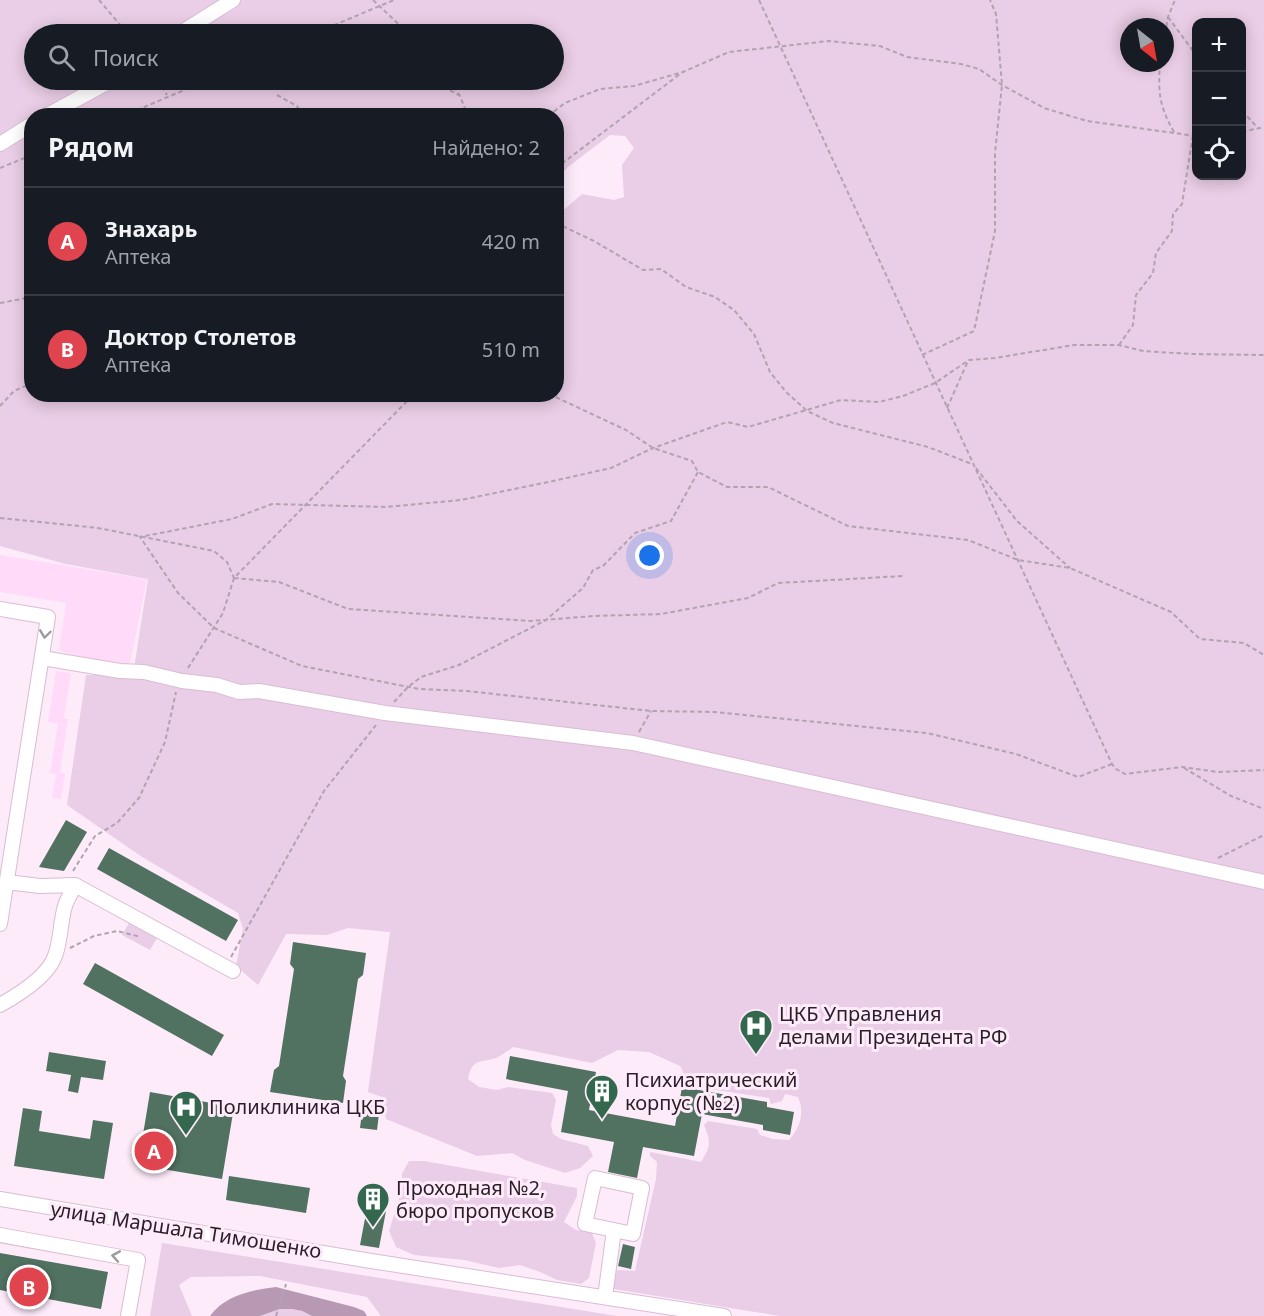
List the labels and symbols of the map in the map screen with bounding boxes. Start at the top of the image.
north arrow [1120,18,1174,72]
your location [635,541,664,570]
one-way arrow [40,630,52,639]
place label: ЦКБ Управления делами Президента РФ [779,1000,1007,1050]
hospital icon: ЦКБ Управления делами Президента РФ [738,1008,774,1055]
place label: Психиатрический корпус (№2) [625,1066,798,1116]
building icon: Психиатрический корпус (№2) [584,1073,620,1120]
hospital icon: Поликлиника ЦКБ [168,1089,204,1136]
place label: Поликлиника ЦКБ [209,1093,385,1120]
pin: A [134,1128,174,1174]
place label: Проходная №2, бюро пропусков [396,1174,554,1224]
building icon: Проходная №2, бюро пропусков [355,1181,391,1228]
street label: улица Маршала Тимошенко [49,1195,323,1264]
one-way arrow [111,1250,121,1263]
pin: B [9,1264,48,1310]

